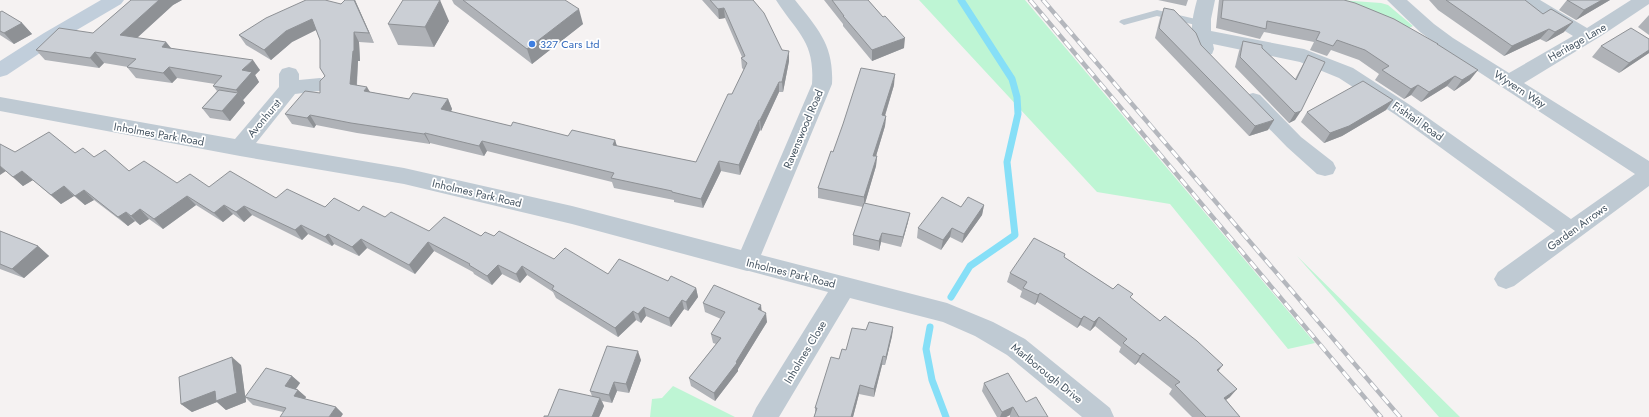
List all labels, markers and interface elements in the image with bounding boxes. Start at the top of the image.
street label: Heritage Lane [1545,19,1609,65]
place label: 327 Cars Ltd [540,36,600,52]
marker: 327 Cars Ltd [527,39,537,49]
street label: Wyvern Way [1491,66,1549,112]
street label: Ravenswood Road [779,87,827,171]
street label: Avonhurst [243,95,285,141]
street label: Fishtail Road [1389,98,1447,144]
street label: Inholmes Park Road [113,118,205,150]
street label: Inholmes Park Road [431,175,523,211]
street label: Garden Arrows [1544,199,1611,254]
street label: Inholmes Park Road [745,254,837,292]
street label: Inholmes Close [780,317,830,387]
street label: Marlborough Drive [1008,339,1086,407]

